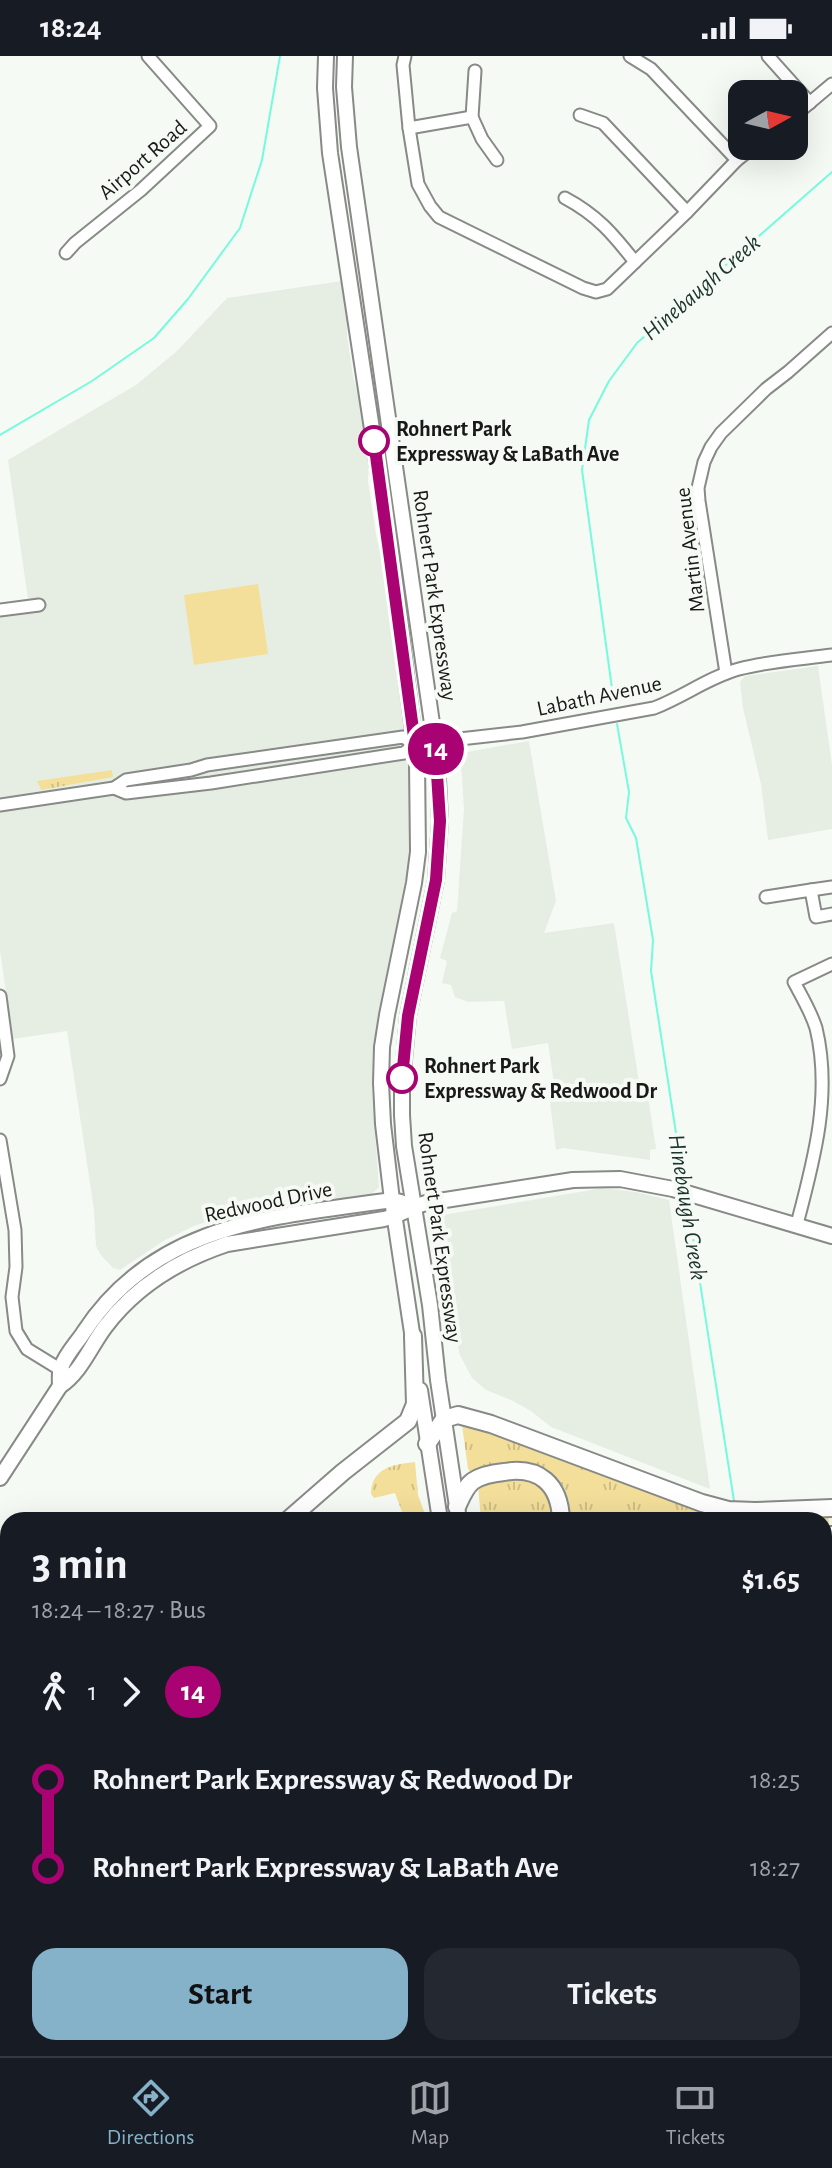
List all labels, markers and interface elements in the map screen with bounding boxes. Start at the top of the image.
text: 18:24 [40,13,102,43]
north arrow [728,80,808,160]
map controls [728,80,808,160]
street label: Airport Road [95,116,191,204]
water label: Hinebaugh Creek [638,230,765,345]
place label: Rohnert Park Expressway & LaBath Ave [396,418,619,466]
marker: Rohnert Park Expressway & LaBath Ave [359,426,389,456]
street label: Martin Avenue [671,486,709,614]
street label: Rohnert Park Expressway [409,488,461,703]
street label: Labath Avenue [535,672,664,720]
line badge: 14 [400,723,472,775]
text: 14 [424,735,448,763]
place label: Rohnert Park Expressway & Redwood Dr [424,1055,657,1103]
marker: Rohnert Park Expressway & Redwood Dr [387,1063,417,1093]
street label: Rohnert Park Expressway [414,1130,466,1345]
water label: Hinebaugh Creek [664,1132,710,1282]
street label: Redwood Drive [202,1178,334,1226]
text: 3 min [32,1543,128,1587]
text: $1.65 [741,1565,800,1595]
text: 18:24 – 18:27 · Bus [32,1597,206,1623]
icon: walk [32,1670,76,1714]
icon: forward [109,1670,153,1714]
text: 14 [181,1678,205,1706]
text: 1 [88,1679,97,1705]
text: Rohnert Park Expressway & Redwood Dr [92,1765,572,1795]
text: 18:25 [750,1767,800,1793]
text: Rohnert Park Expressway & LaBath Ave [92,1853,559,1883]
text: 18:27 [750,1855,800,1881]
button: Start [32,1948,408,2040]
button: Tickets [424,1948,800,2040]
tab: Directions [107,2076,194,2150]
tab: Map [408,2076,452,2150]
tab: Tickets [666,2076,725,2150]

